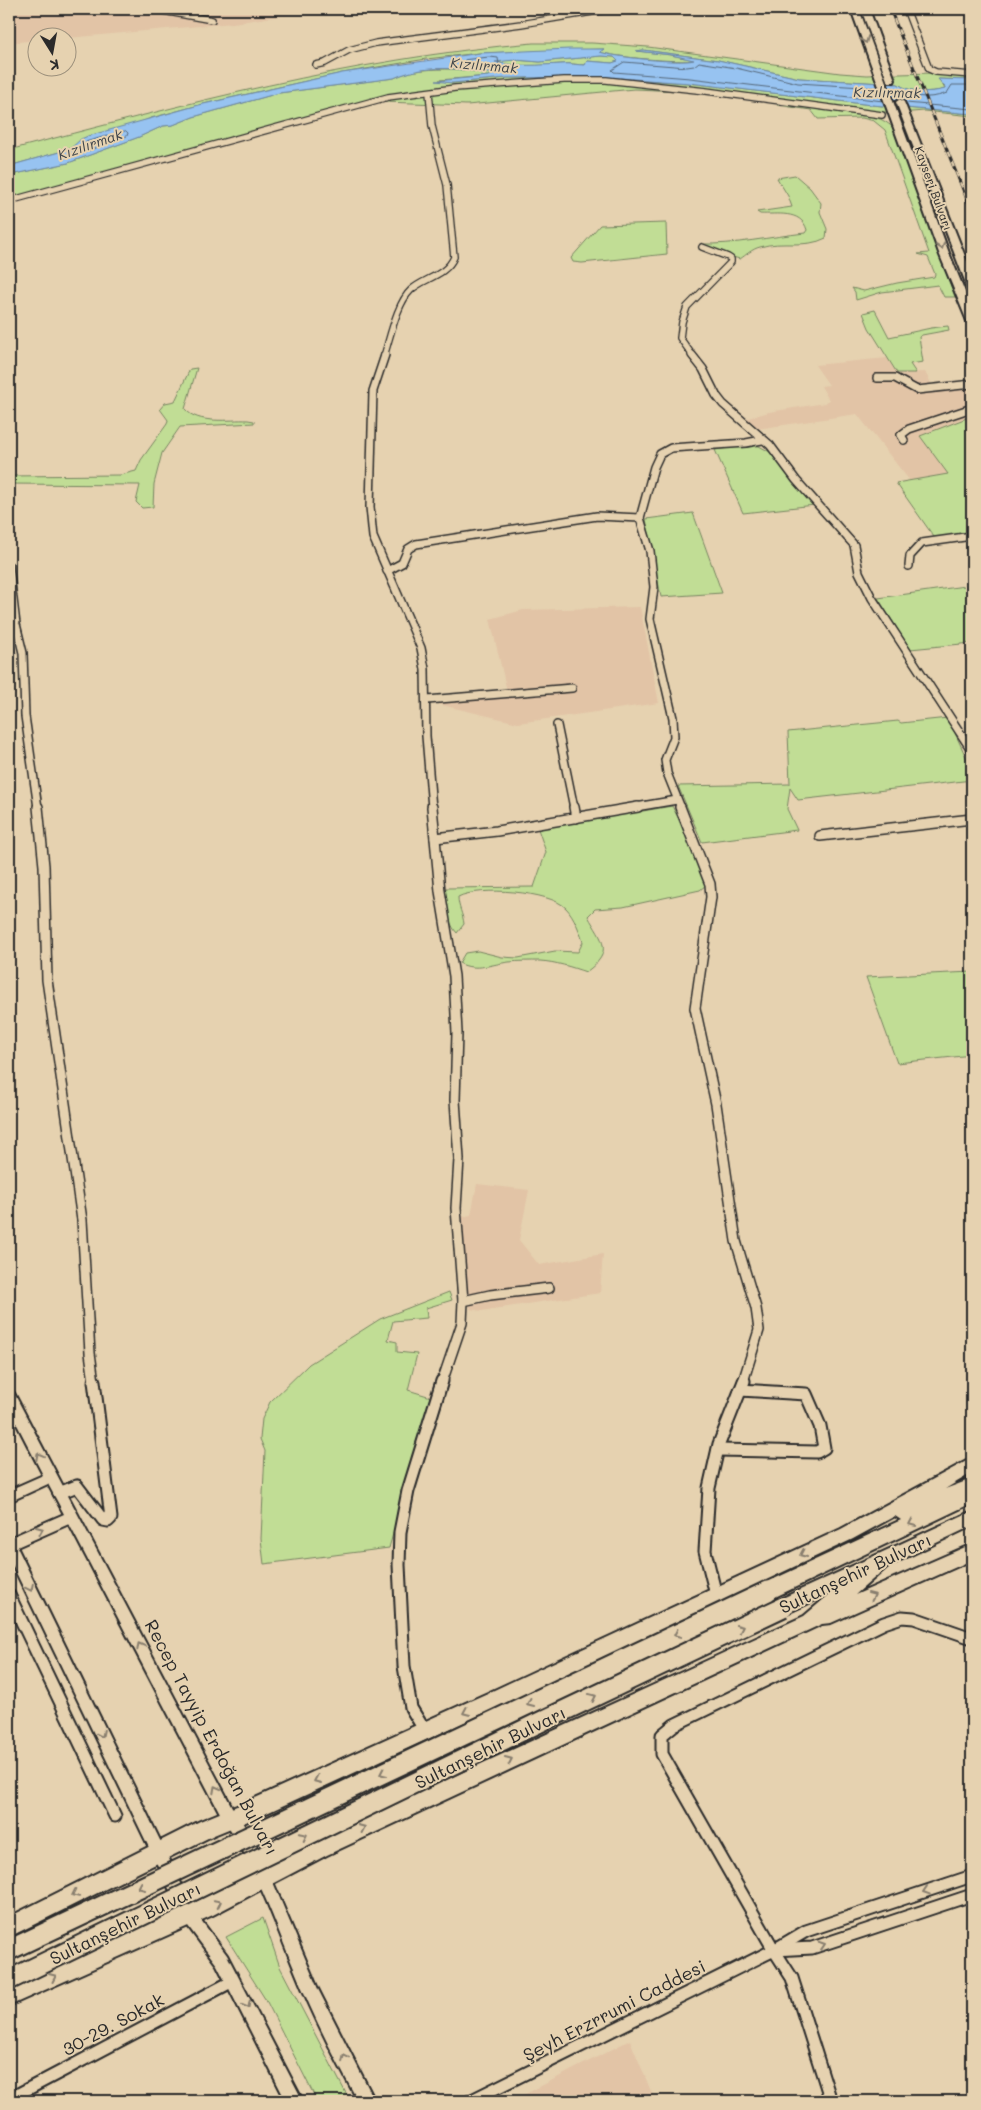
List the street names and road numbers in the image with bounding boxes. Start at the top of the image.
street label: Kayseri Bulvarı [911,144,957,232]
street label: Sultanşehir Bulvarı [775,1527,935,1619]
street label: Recep Tayyip Erdoğan Bulvarı [140,1615,284,1859]
street label: Sultanşehir Bulvarı [410,1700,570,1794]
street label: Sultanşehir Bulvarı [45,1876,205,1970]
street label: Şeyh Erzrrumi Caddesi [519,1954,709,2066]
street label: 30-29. Sokak [58,1987,168,2061]

